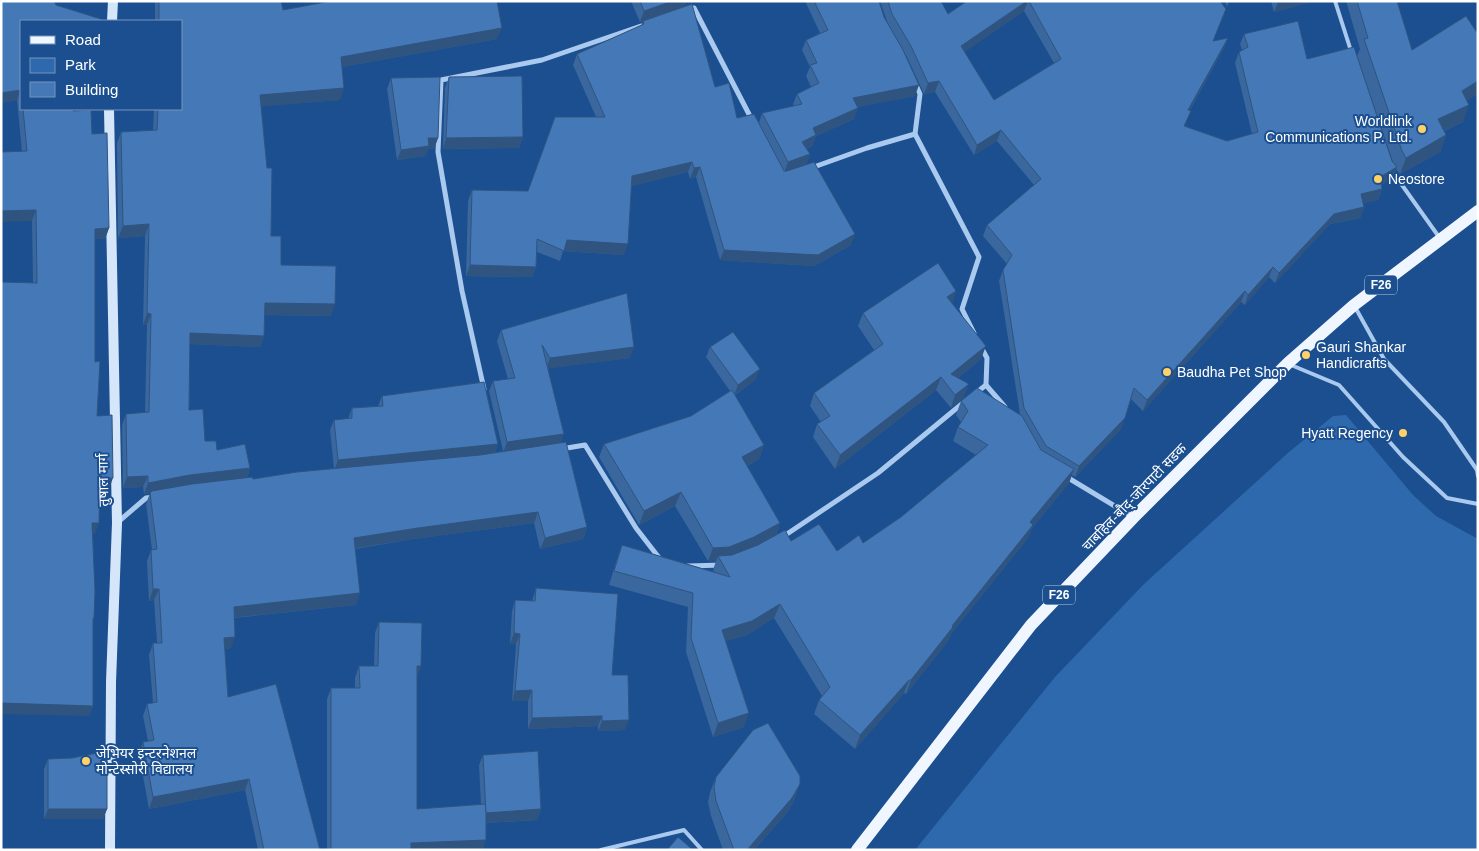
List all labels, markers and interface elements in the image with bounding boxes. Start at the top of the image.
legend [20,20,182,110]
text: Road [65,31,101,48]
text: Park [65,56,96,73]
text: Building [65,81,118,98]
place label: Worldlink Communications P. Ltd. [1265,113,1413,145]
marker: Worldlink Communications P. Ltd. [1416,123,1428,135]
place label: Neostore [1388,171,1445,187]
marker: Neostore [1372,173,1384,185]
road number: F26 [1365,276,1397,294]
place label: Gauri Shankar Handicrafts [1316,339,1407,371]
marker: Gauri Shankar Handicrafts [1300,349,1312,361]
place label: Baudha Pet Shop [1177,364,1287,380]
marker: Baudha Pet Shop [1161,366,1173,378]
place label: Hyatt Regency [1301,425,1393,441]
marker: Hyatt Regency [1397,427,1409,439]
street label: चाबहिल-बौद्-जोरपाटी सडक [1079,440,1191,556]
street label: तुषाल मार्ग [95,452,113,507]
road number: F26 [1043,586,1075,604]
place label: जेभियर इन्टरनेशनल मोन्टेस्सोरी विद्यालय [96,744,197,777]
marker: जेभियर इन्टरनेशनल मोन्टेस्सोरी विद्यालय [80,755,92,767]

